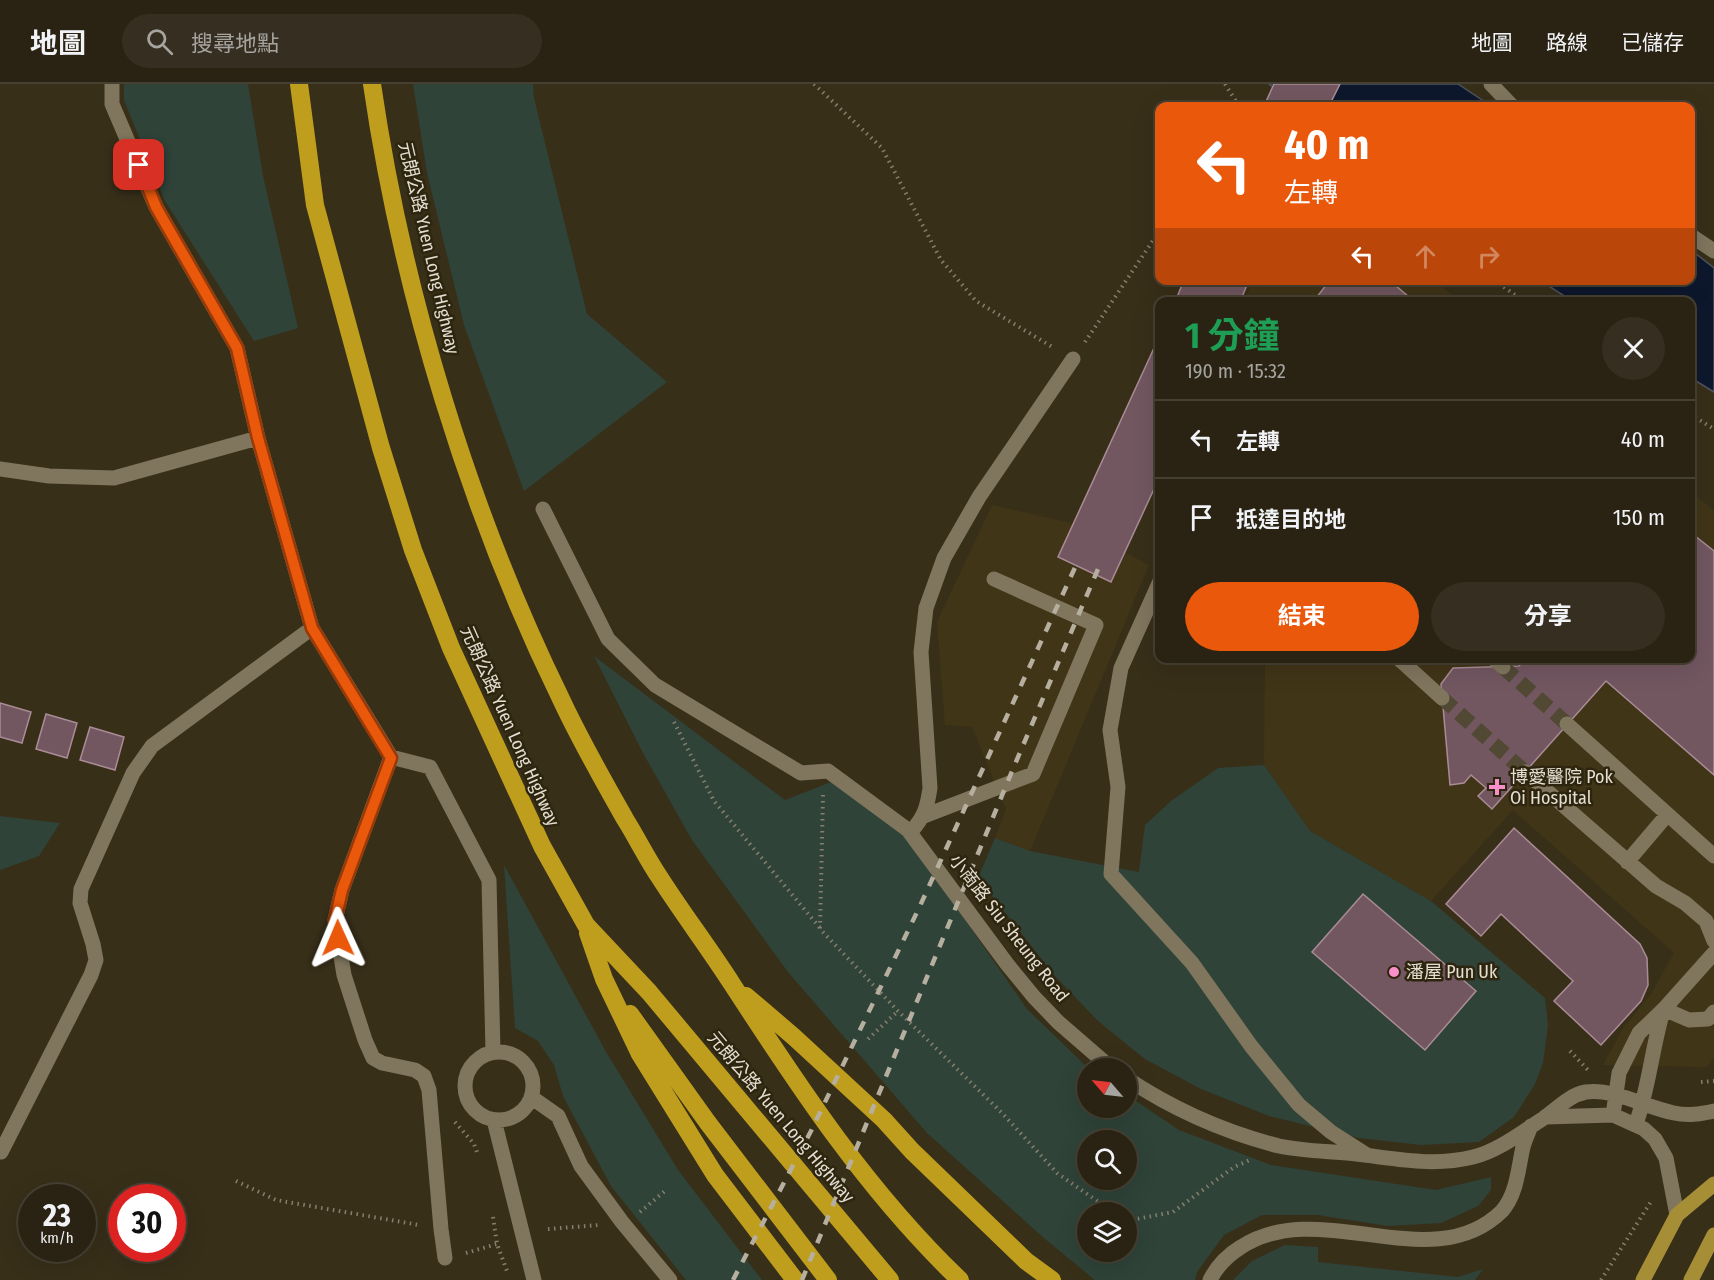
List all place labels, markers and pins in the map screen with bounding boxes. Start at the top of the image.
pin [113,139,164,190]
place label: 博愛醫院 Pok Oi Hospital [1510,766,1614,809]
marker: 博愛醫院 Pok Oi Hospital [1488,778,1506,796]
place label: 潘屋 Pun Uk [1406,961,1498,983]
marker: 潘屋 Pun Uk [1387,965,1401,979]

